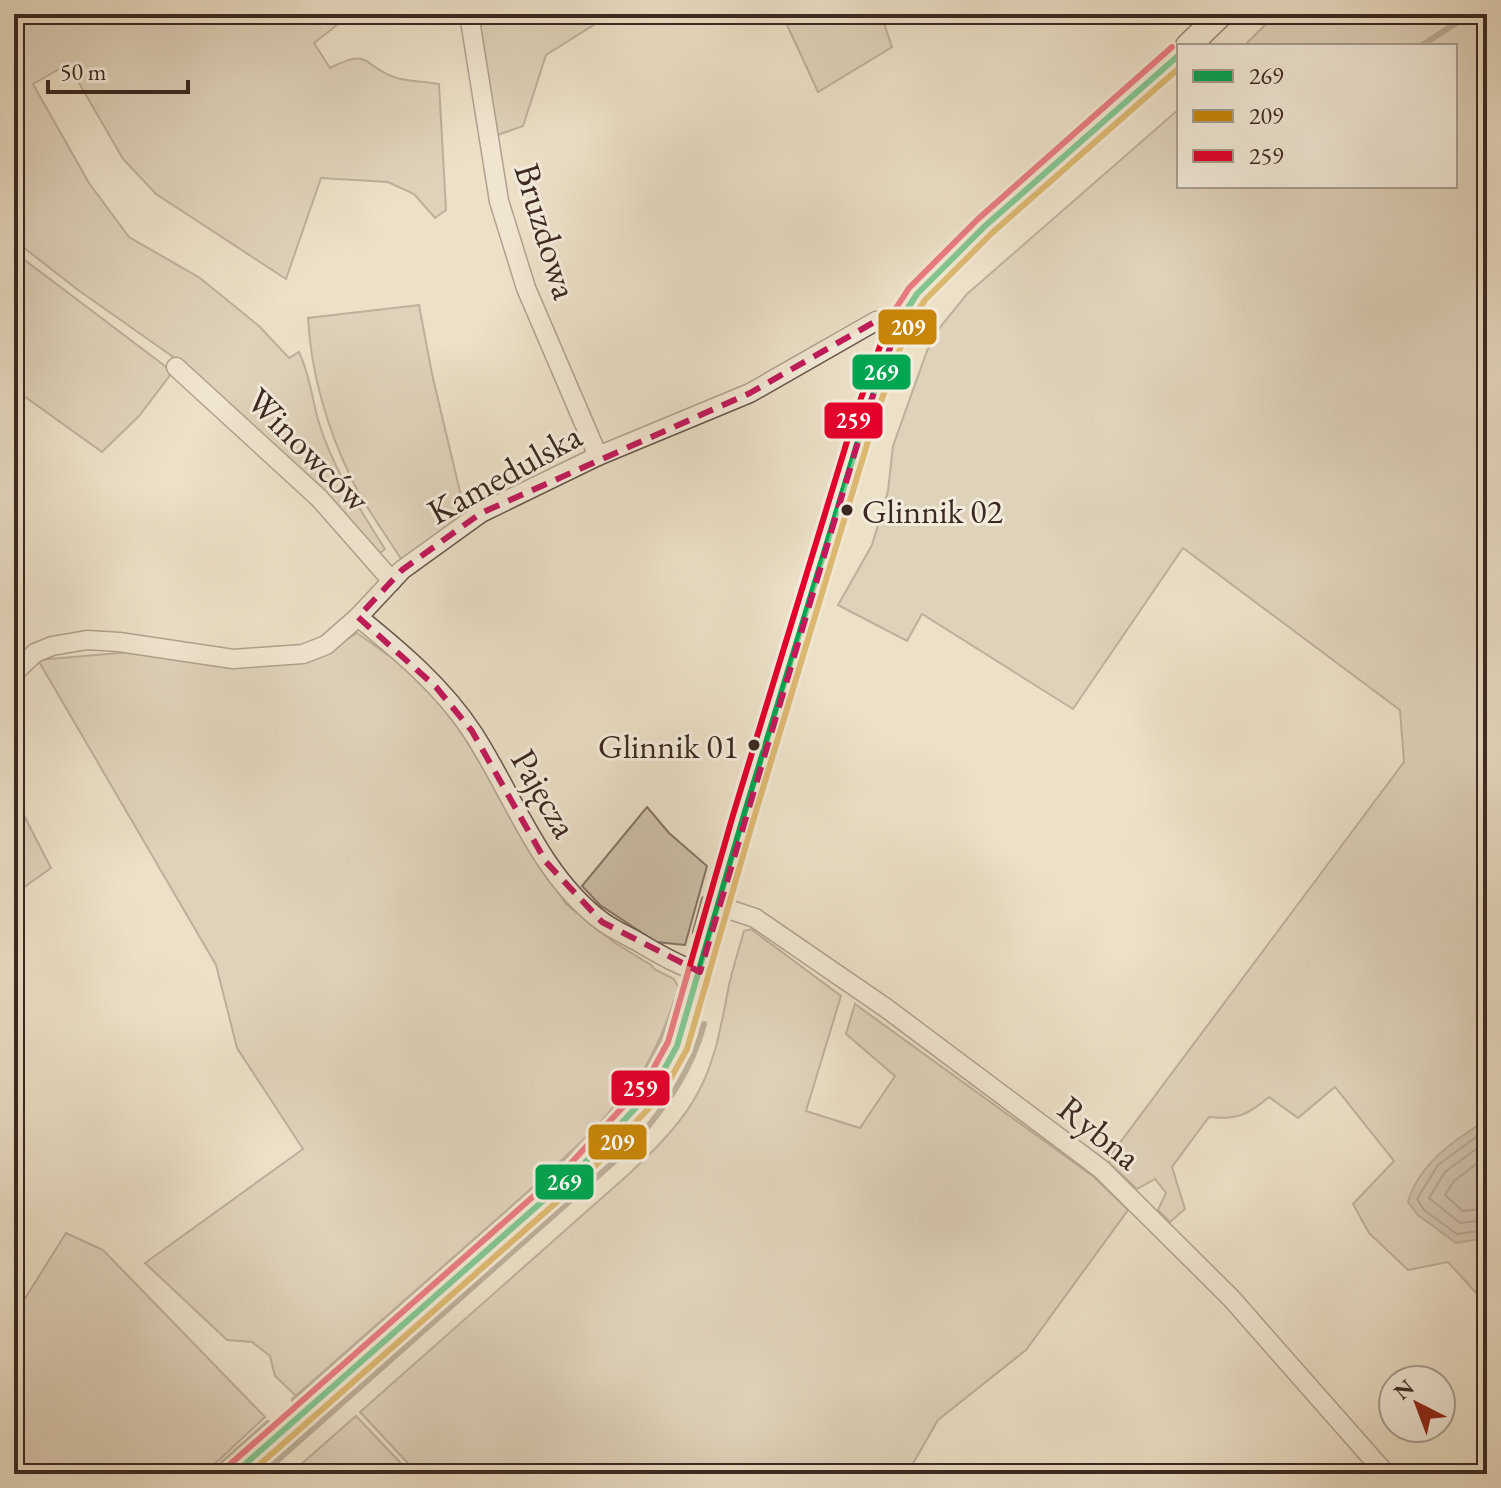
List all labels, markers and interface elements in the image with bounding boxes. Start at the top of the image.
scale bar [48,44,188,94]
legend [1177,44,1457,188]
text: 50 m [60,56,107,87]
text: 269 [1249,60,1284,91]
text: 209 [1249,100,1284,131]
text: 259 [1249,140,1284,171]
street label: Bruzdowa [504,157,590,305]
line badge: 209 [877,308,938,346]
text: 209 [891,313,926,342]
line badge: 269 [851,353,912,391]
text: 269 [864,358,899,387]
street label: Winowców [237,377,381,522]
line badge: 259 [823,401,884,440]
text: 259 [836,406,871,435]
street label: Kamedulska [419,412,590,535]
place label: Glinnik 02 [862,489,1004,533]
marker: Glinnik 02 [839,502,855,518]
place label: Glinnik 01 [598,724,739,768]
marker: Glinnik 01 [746,737,762,753]
street label: Pajęcza [500,740,589,847]
line badge: 259 [610,1069,671,1107]
text: 259 [623,1074,658,1103]
street label: Rybna [1049,1085,1151,1180]
line badge: 209 [587,1123,648,1161]
text: 209 [600,1128,635,1157]
line badge: 269 [534,1163,595,1201]
text: 269 [547,1168,582,1197]
north arrow [1377,1364,1457,1444]
text: N [1388,1373,1420,1406]

